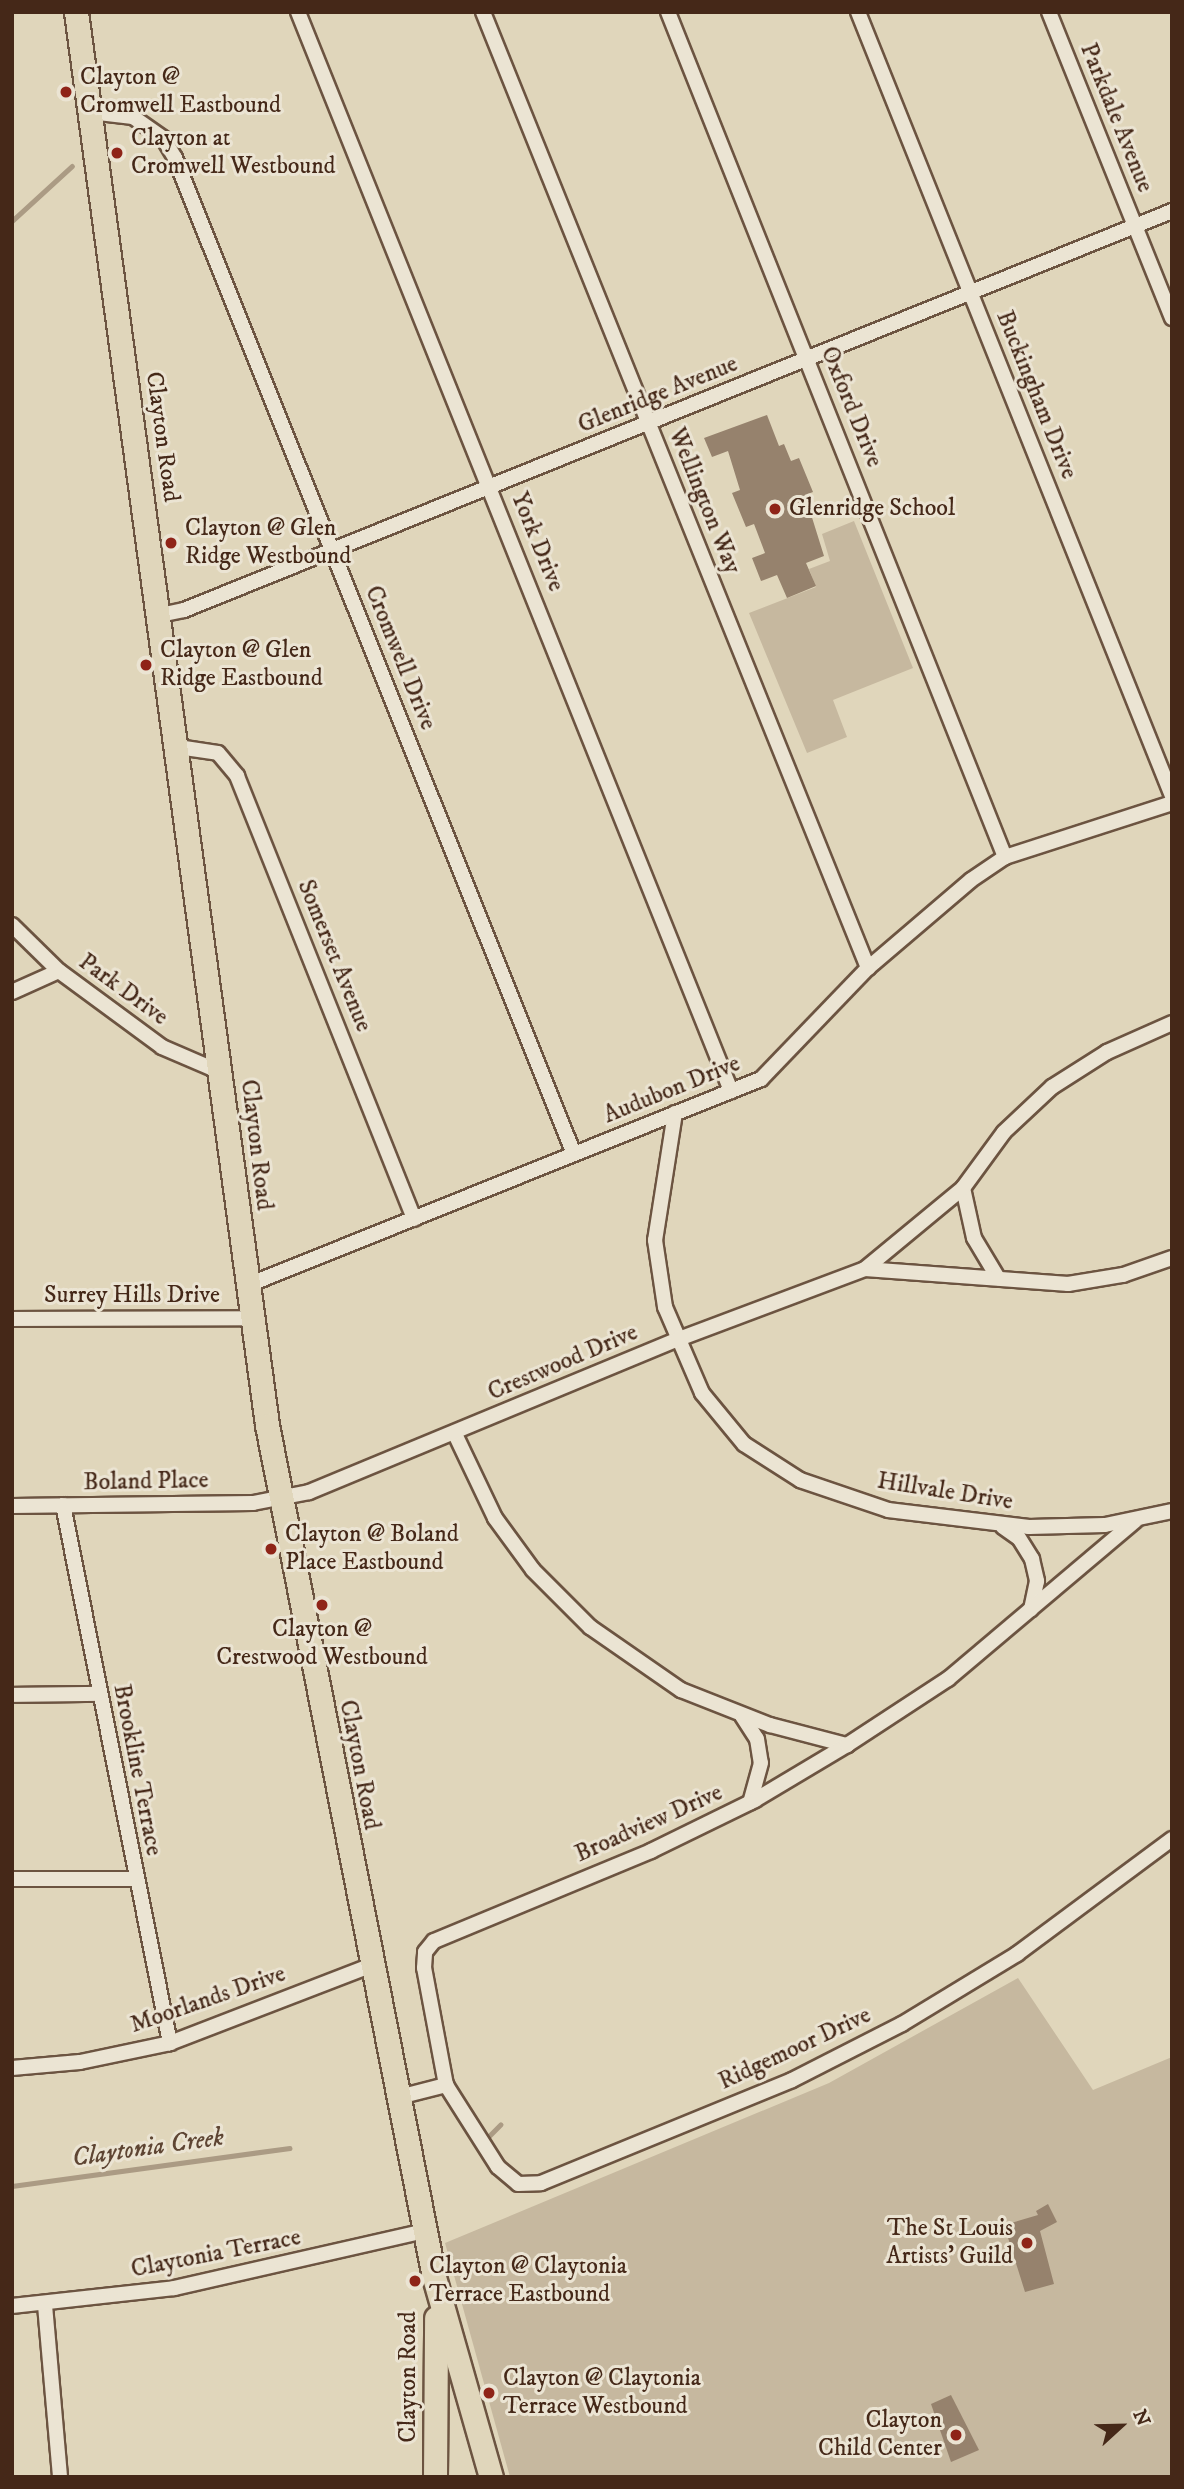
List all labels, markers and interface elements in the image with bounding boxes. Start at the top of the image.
street label: Parkdale Avenue [1073,39,1159,197]
place label: Clayton @ Cromwell Eastbound [80,64,281,120]
marker: Clayton @ Cromwell Eastbound [58,84,74,100]
place label: Clayton at Cromwell Westbound [131,125,336,181]
marker: Clayton at Cromwell Westbound [109,145,125,161]
street label: Buckingham Drive [989,307,1083,483]
street label: Oxford Drive [814,343,888,471]
street label: Glenridge Avenue [574,350,742,440]
street label: Clayton Road [139,370,185,504]
street label: Wellington Way [662,424,746,578]
street label: York Drive [504,488,570,596]
place label: Glenridge School [789,495,955,523]
marker: Glenridge School [767,501,783,517]
place label: Clayton @ Glen Ridge Westbound [185,515,351,571]
marker: Clayton @ Glen Ridge Westbound [163,535,179,551]
street label: Cromwell Drive [358,582,442,734]
place label: Clayton @ Glen Ridge Eastbound [160,637,323,693]
marker: Clayton @ Glen Ridge Eastbound [138,657,154,673]
street label: Somerset Avenue [290,876,378,1036]
street label: Park Drive [73,948,173,1032]
street label: Audubon Drive [600,1050,744,1130]
street label: Clayton Road [234,1078,278,1212]
street label: Surrey Hills Drive [44,1282,220,1310]
street label: Crestwood Drive [484,1319,642,1407]
street label: Boland Place [83,1467,209,1497]
street label: Hillvale Drive [875,1467,1015,1517]
place label: Clayton @ Boland Place Eastbound [285,1521,459,1577]
marker: Clayton @ Boland Place Eastbound [263,1541,279,1557]
marker: Clayton @ Crestwood Westbound [314,1597,330,1613]
place label: Clayton @ Crestwood Westbound [216,1616,428,1672]
street label: Brookline Terrace [106,1682,168,1858]
street label: Clayton Road [332,1698,386,1832]
street label: Broadview Drive [571,1779,727,1869]
street label: Moorlands Drive [127,1960,289,2040]
street label: Ridgemoor Drive [714,2001,876,2097]
water label: Claytonia Creek [70,2122,226,2174]
place label: The St Louis Artists' Guild [886,2215,1013,2271]
street label: Claytonia Terrace [129,2223,303,2285]
marker: The St Louis Artists' Guild [1019,2235,1035,2251]
place label: Clayton @ Claytonia Terrace Eastbound [429,2253,627,2309]
marker: Clayton @ Claytonia Terrace Eastbound [407,2273,423,2289]
street label: Clayton Road [395,2311,423,2443]
place label: Clayton @ Claytonia Terrace Westbound [503,2365,701,2421]
marker: Clayton @ Claytonia Terrace Westbound [481,2385,497,2401]
north arrow [1086,2391,1156,2461]
text: N [1127,2406,1155,2429]
place label: Clayton Child Center [818,2407,942,2463]
marker: Clayton Child Center [948,2427,964,2443]

